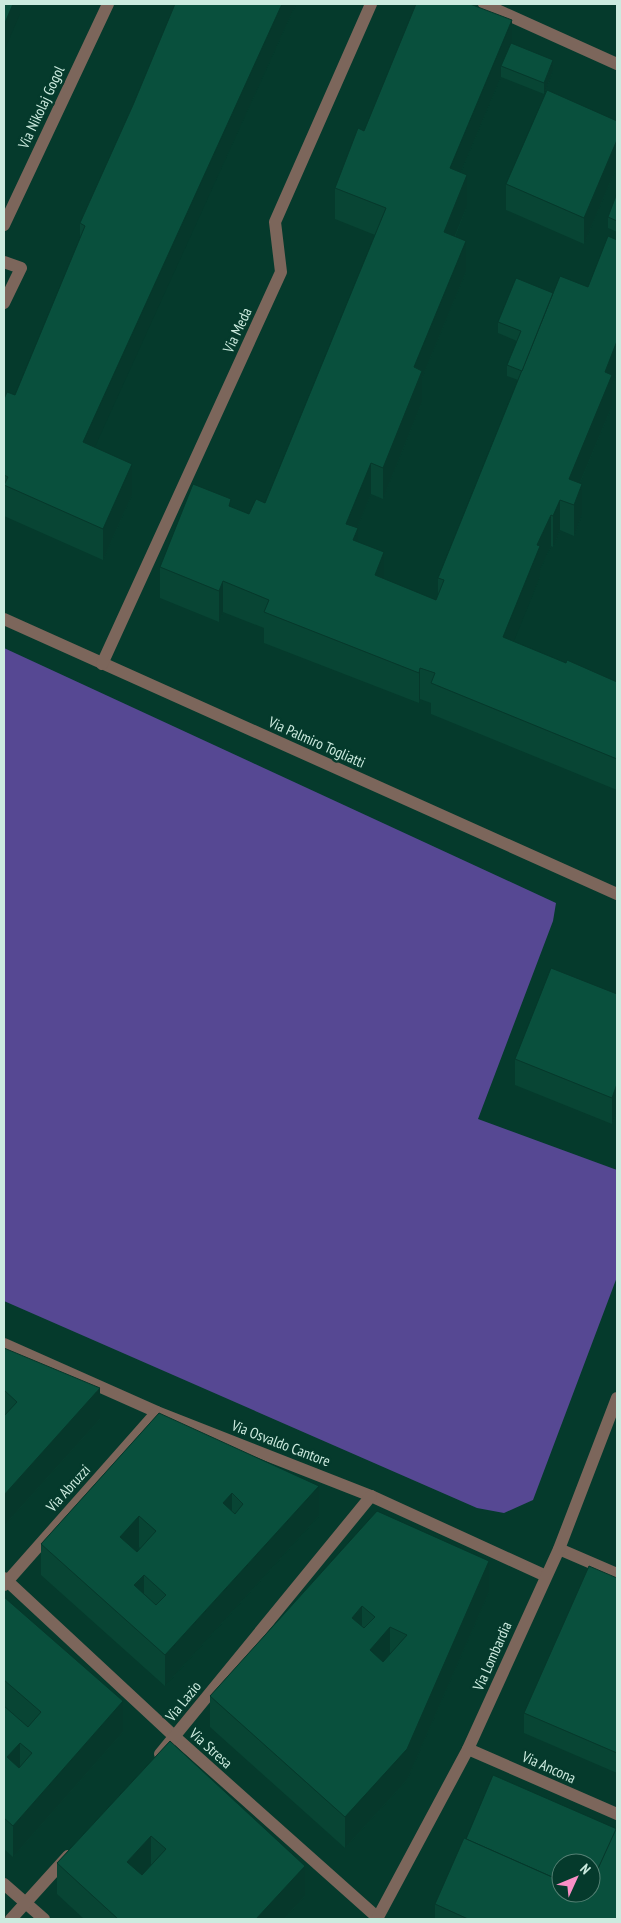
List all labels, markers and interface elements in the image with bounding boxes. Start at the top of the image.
street label: Via Nikolaj Gogol [13,62,69,152]
street label: Via Meda [218,304,256,357]
street label: Via Palmiro Togliatti [265,712,368,772]
street label: Via Osvaldo Cantore [228,1415,333,1471]
street label: Via Abruzzi [41,1460,94,1516]
street label: Via Lombardia [468,1619,516,1694]
street label: Via Lazio [160,1677,205,1726]
street label: Via Stresa [185,1723,236,1772]
street label: Via Ancona [518,1746,579,1787]
north arrow [551,1853,601,1903]
text: N [576,1860,594,1878]

